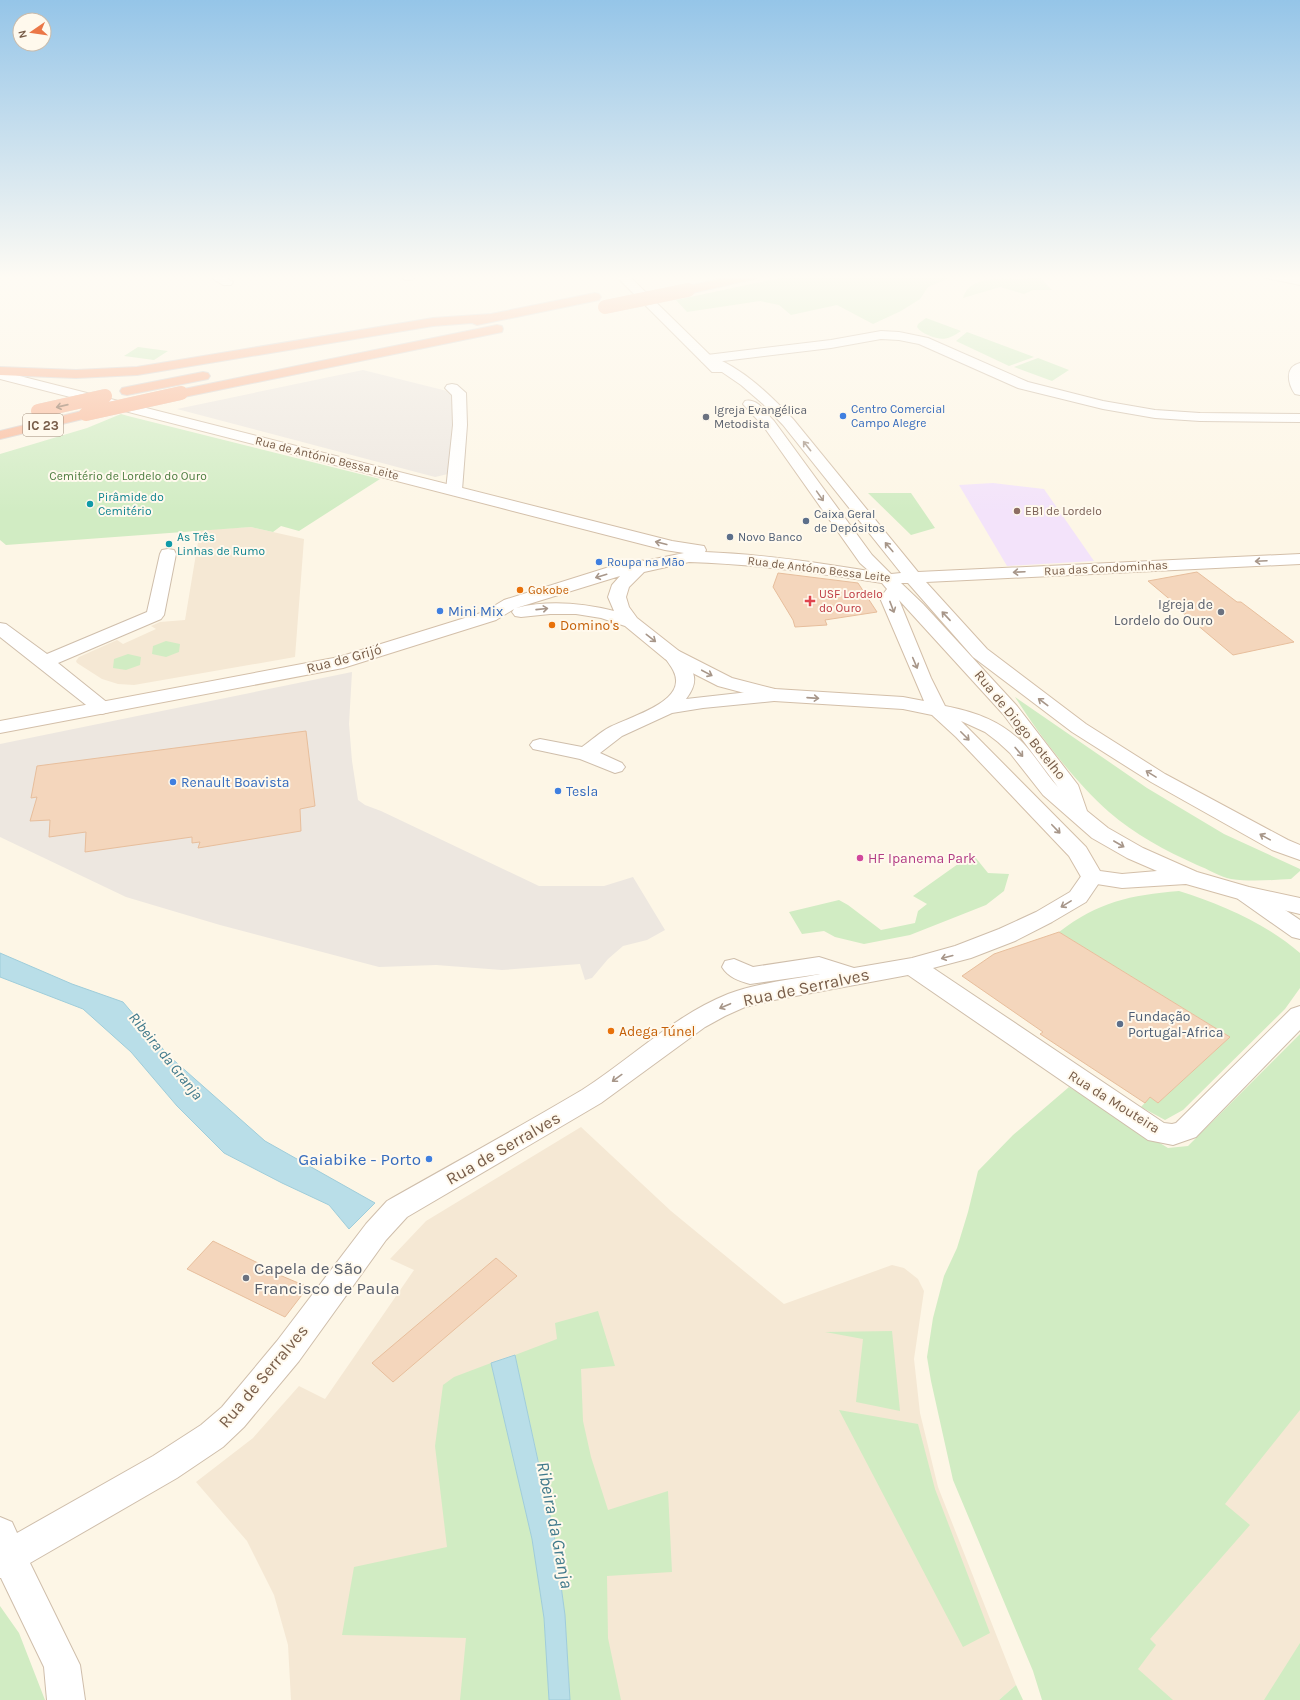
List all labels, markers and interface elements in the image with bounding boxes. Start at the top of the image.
north arrow [12,12,52,52]
text: N [16,29,30,39]
one-way arrow [56,402,69,410]
place label: Centro Comercial Campo Alegre [851,402,945,430]
place label: Igreja Evangélica Metodista [714,403,807,431]
marker: Centro Comercial Campo Alegre [838,411,848,421]
marker: Igreja Evangélica Metodista [701,412,711,422]
road number: IC 23 [23,414,63,436]
street label: Rua de António Bessa Leite [254,433,400,483]
one-way arrow [803,440,811,451]
park label: Cemitério de Lordelo do Ouro [49,469,207,483]
place label: Pirâmide do Cemitério [98,490,164,518]
one-way arrow [816,490,824,501]
marker: Pirâmide do Cemitério [85,499,95,509]
place label: EB1 de Lordelo [1025,504,1102,518]
marker: EB1 de Lordelo [1012,506,1022,516]
place label: Caixa Geral de Depósitos [814,507,885,535]
marker: Caixa Geral de Depósitos [801,516,811,526]
place label: As Três Linhas de Rumo [177,530,265,558]
place label: Novo Banco [738,530,802,544]
marker: Novo Banco [725,532,735,542]
marker: As Três Linhas de Rumo [164,539,174,549]
one-way arrow [655,539,668,547]
one-way arrow [885,541,894,552]
street label: Rua de Antóno Bessa Leite [747,553,891,585]
place label: Roupa na Mão [607,555,685,569]
marker: Roupa na Mão [594,557,604,567]
one-way arrow [1255,557,1268,565]
street label: Rua das Condominhas [1044,558,1168,578]
one-way arrow [1013,569,1026,576]
one-way arrow [594,573,607,580]
place label: Gokobe [528,583,569,597]
marker: Gokobe [515,585,525,595]
place label: USF Lordelo do Ouro [819,587,883,615]
marker: USF Lordelo do Ouro [804,595,816,607]
place label: Igreja de Lordelo do Ouro [1114,596,1213,629]
one-way arrow [889,601,897,613]
place label: Mini Mix [448,603,503,620]
one-way arrow [535,605,548,613]
marker: Mini Mix [435,606,445,616]
marker: Igreja de Lordelo do Ouro [1216,607,1226,617]
one-way arrow [941,611,951,621]
place label: Domino's [560,617,620,634]
marker: Domino's [547,620,557,630]
one-way arrow [646,634,657,643]
street label: Rua de Grijó [305,641,383,677]
one-way arrow [912,657,920,669]
street label: Rua de Diogo Botelho [971,667,1069,783]
one-way arrow [701,669,713,677]
one-way arrow [806,694,819,701]
one-way arrow [1038,698,1049,706]
one-way arrow [960,731,970,741]
one-way arrow [1015,747,1024,757]
one-way arrow [1146,770,1157,778]
place label: Renault Boavista [181,774,290,791]
marker: Renault Boavista [168,777,178,787]
place label: Tesla [566,783,598,800]
marker: Tesla [553,786,563,796]
one-way arrow [1051,824,1061,834]
one-way arrow [1259,832,1271,840]
one-way arrow [1113,841,1125,849]
place label: HF Ipanema Park [868,850,976,867]
marker: HF Ipanema Park [855,853,865,863]
one-way arrow [1060,901,1072,909]
one-way arrow [941,953,954,961]
street label: Rua de Serralves [741,964,871,1010]
one-way arrow [719,1003,731,1010]
place label: Fundação Portugal-Africa [1128,1008,1223,1041]
water label: Ribeira da Granja [125,1009,207,1103]
marker: Fundação Portugal-Africa [1115,1019,1125,1029]
place label: Adega Túnel [619,1023,696,1040]
marker: Adega Túnel [606,1026,616,1036]
street label: Rua da Mouteira [1065,1067,1163,1137]
one-way arrow [612,1074,623,1082]
street label: Rua de Serralves [442,1107,564,1189]
place label: Gaiabike - Porto [298,1149,421,1169]
marker: Gaiabike - Porto [424,1154,434,1164]
place label: Capela de São Francisco de Paula [254,1258,400,1298]
marker: Capela de São Francisco de Paula [241,1273,251,1283]
street label: Rua de Serralves [214,1320,312,1432]
water label: Ribeira da Granja [532,1460,578,1590]

